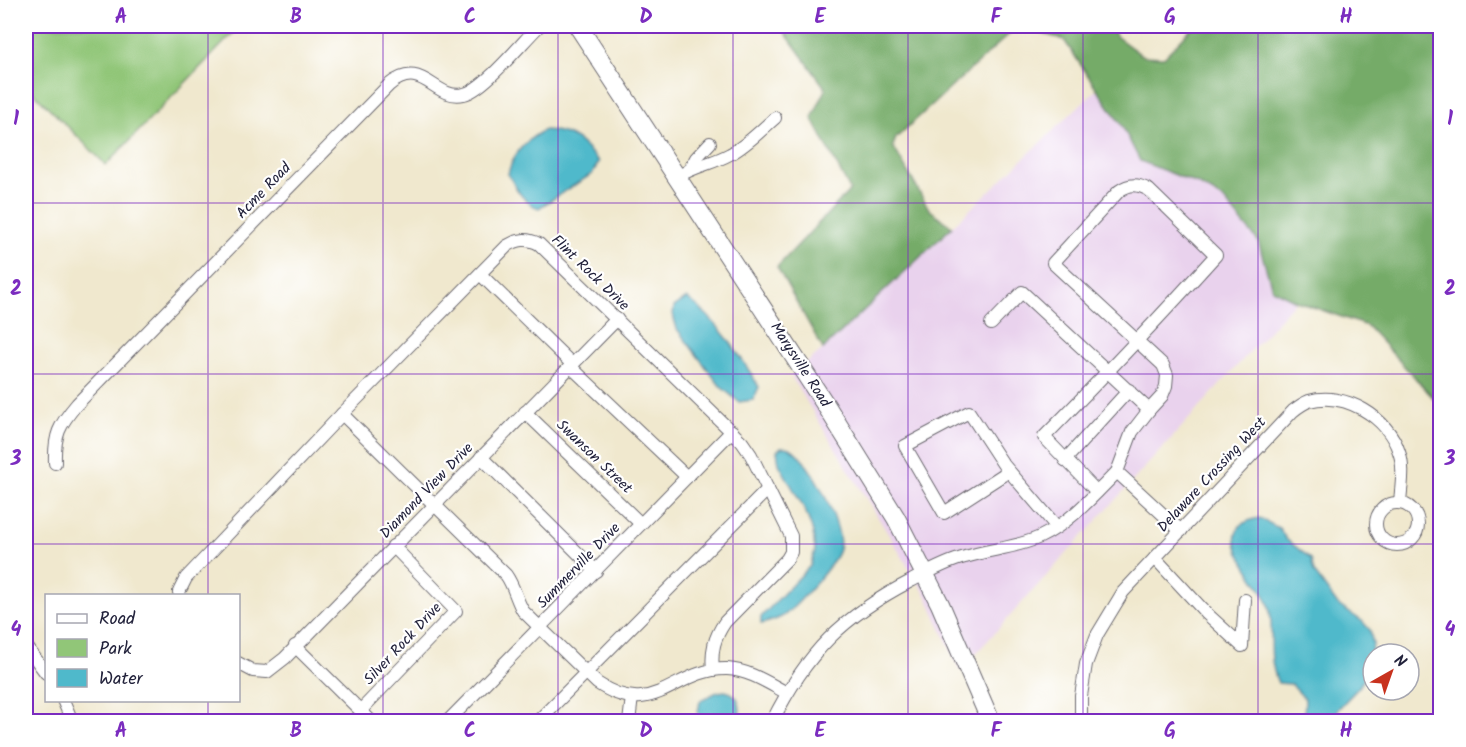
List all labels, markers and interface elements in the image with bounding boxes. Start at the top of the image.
text: A [115,2,127,34]
text: B [290,2,302,34]
text: C [464,2,476,34]
text: D [639,2,653,34]
text: E [814,2,826,34]
text: F [991,2,1003,34]
text: G [1164,2,1176,34]
text: H [1339,2,1353,34]
text: 1 [13,104,19,136]
text: 1 [1447,104,1453,136]
street label: Acme Road [231,157,298,225]
street label: Flint Rock Drive [545,229,635,317]
text: 2 [10,274,22,306]
text: 2 [1444,274,1456,306]
street label: Marysville Road [763,318,837,413]
street label: Delaware Crossing West [1152,411,1272,538]
street label: Swanson Street [550,414,638,500]
street label: Diamond View Drive [375,437,480,545]
text: 3 [10,444,22,476]
text: 3 [1444,444,1456,476]
street label: Summerville Drive [531,517,627,615]
legend [45,594,240,702]
street label: Silver Rock Drive [358,597,448,691]
text: Road [99,605,136,634]
text: 4 [11,615,22,647]
text: 4 [1445,615,1456,647]
text: Park [99,635,132,664]
north arrow [1361,642,1421,702]
text: N [1388,649,1412,674]
text: Water [99,665,144,694]
text: A [115,716,127,747]
text: B [290,716,302,747]
text: C [464,716,476,747]
text: D [639,716,653,747]
text: E [814,716,826,747]
text: F [991,716,1003,747]
text: G [1164,716,1176,747]
text: H [1339,716,1353,747]

